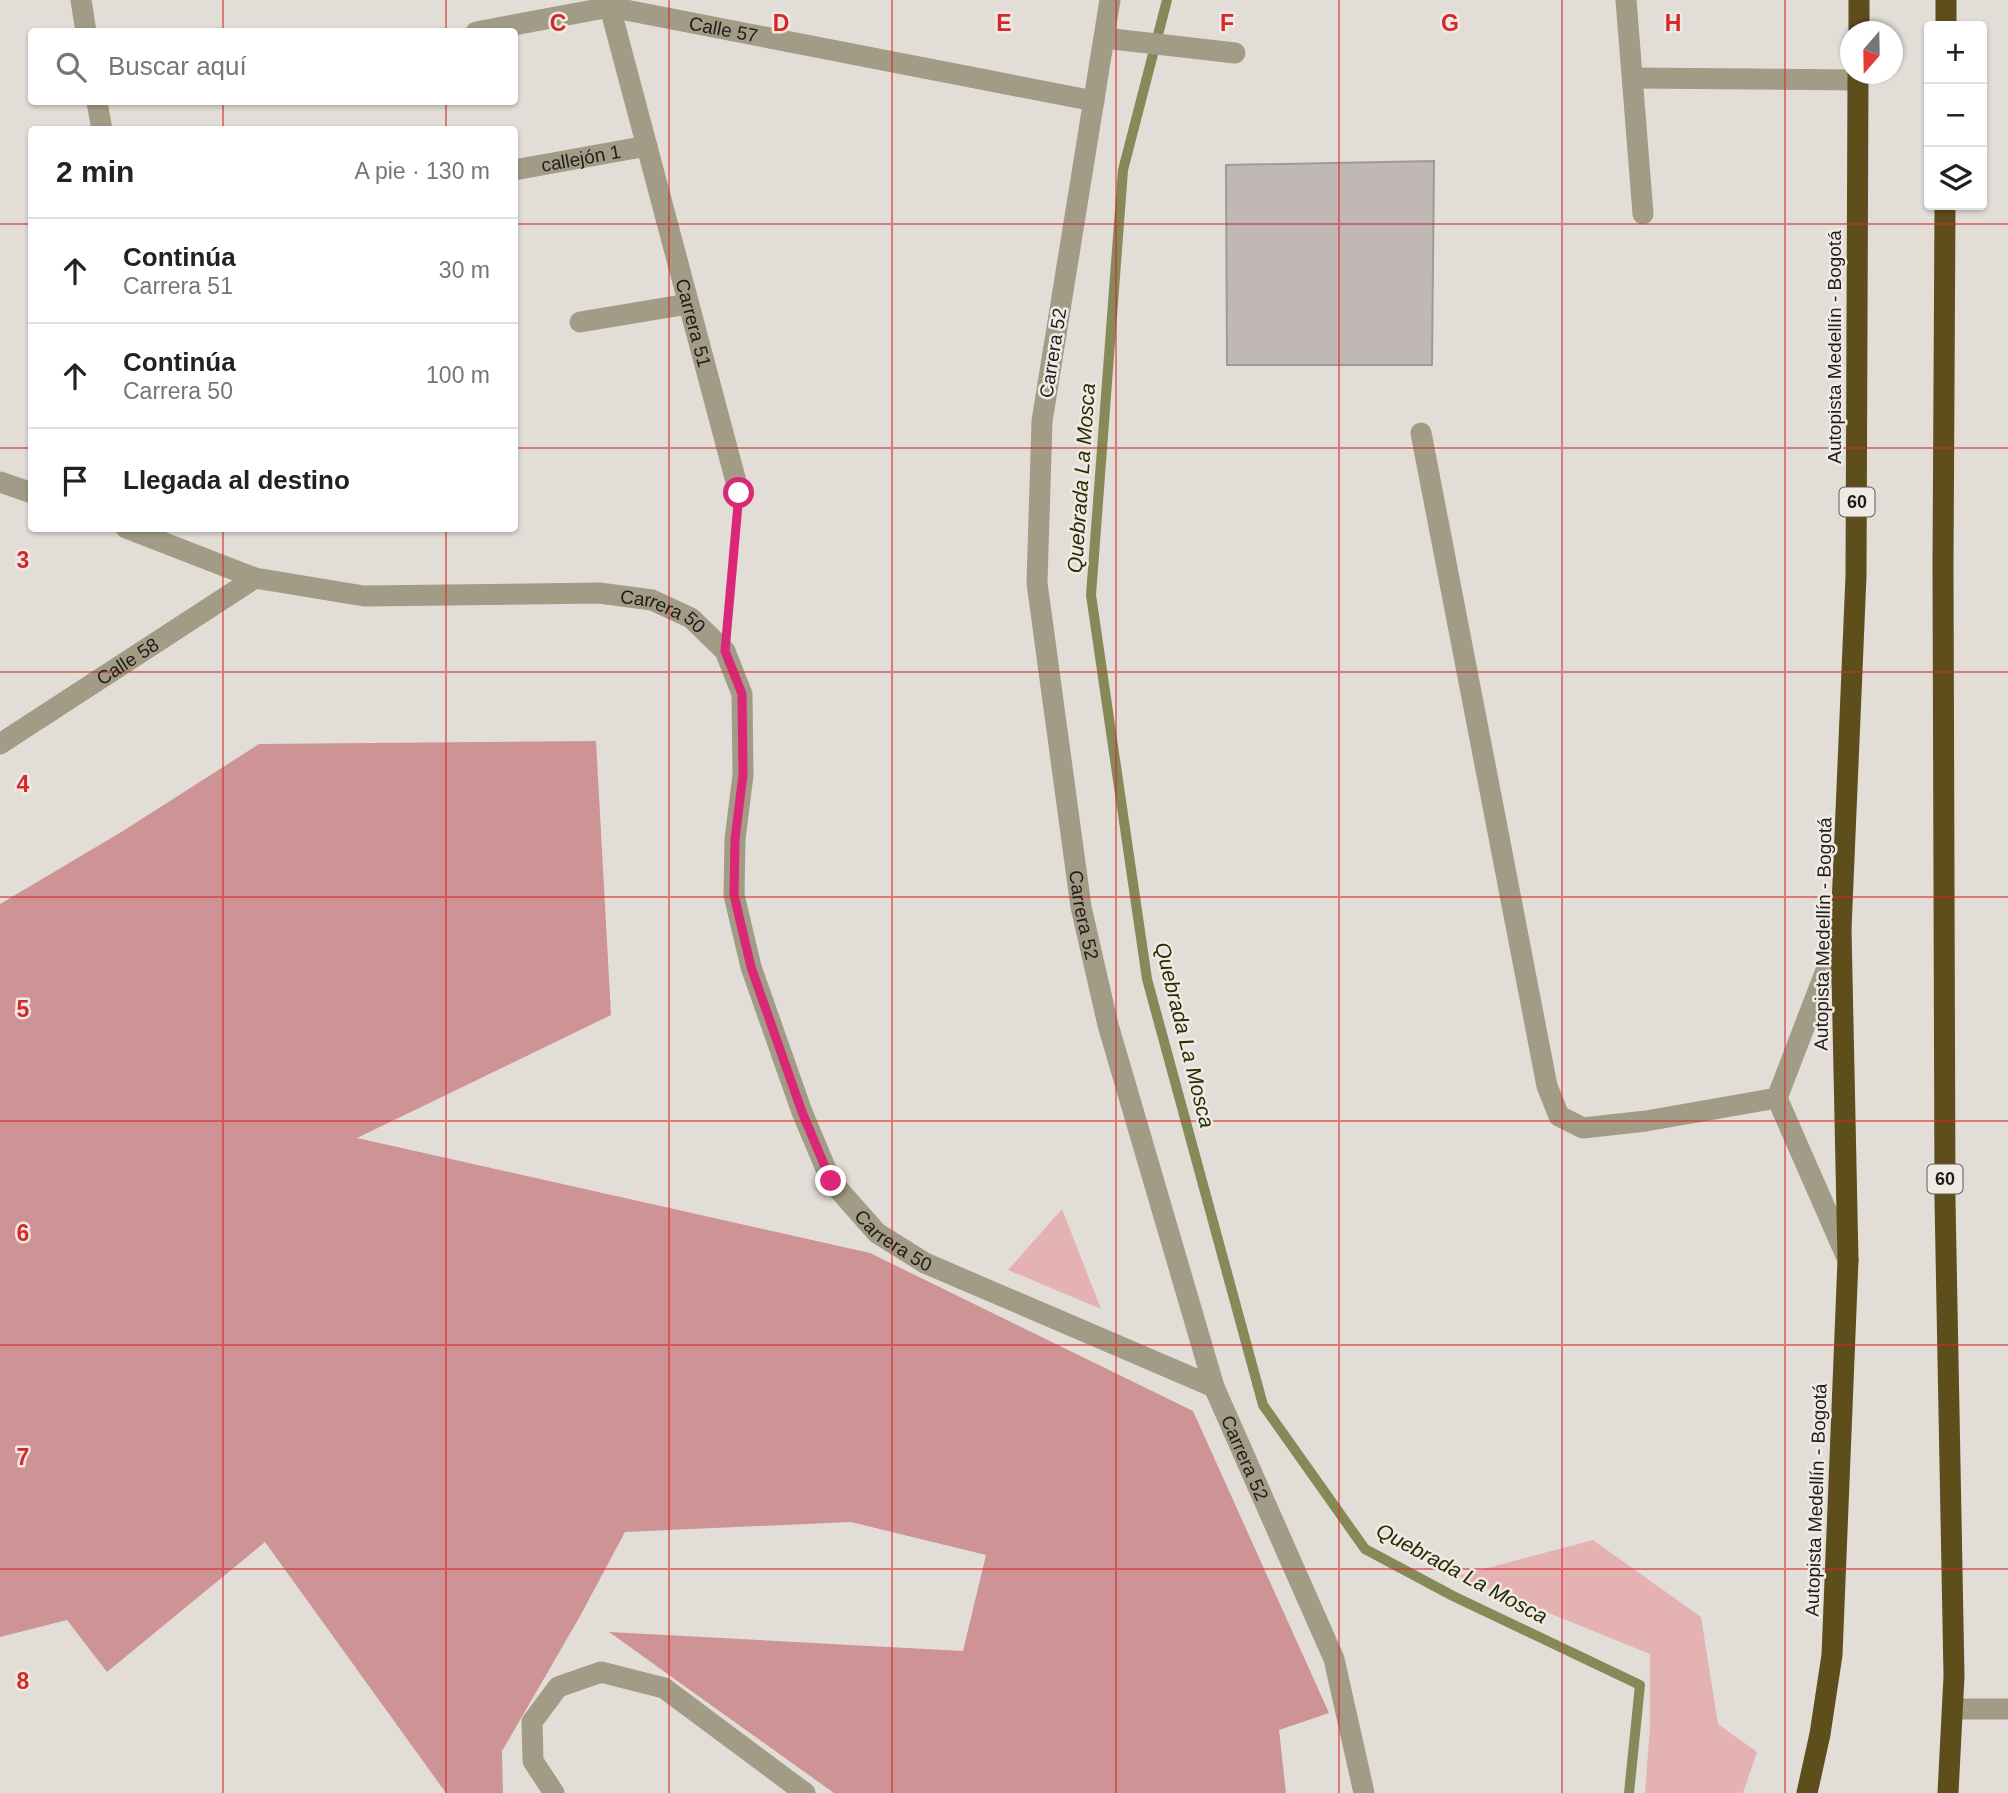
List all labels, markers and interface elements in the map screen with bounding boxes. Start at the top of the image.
text: C [550,10,566,36]
text: D [773,10,789,36]
text: E [996,10,1012,36]
text: F [1220,10,1234,36]
text: G [1441,10,1459,36]
text: H [1665,10,1681,36]
street label: Calle 57 [687,12,760,46]
north arrow [1840,21,1903,84]
map controls [1924,21,1987,210]
button: + [1924,21,1987,84]
search box [28,28,518,105]
icon: search [52,48,90,86]
text: Buscar aquí [108,51,247,81]
button: − [1924,84,1987,147]
street label: callejón 1 [540,140,622,175]
button: layers [1924,147,1987,210]
text: 2 min [56,155,134,188]
text: A pie · 130 m [354,158,490,184]
street label: Autopista Medellín - Bogotá [1824,230,1845,464]
text: Continúa [123,242,236,272]
icon: ahead [56,252,94,290]
text: 30 m [439,257,490,283]
text: Carrera 51 [123,273,233,299]
street label: Carrera 51 [672,276,716,369]
street label: Carrera 52 [1036,307,1070,399]
text: Continúa [123,347,236,377]
icon: ahead [56,357,94,395]
text: 100 m [426,362,490,388]
text: Carrera 50 [123,378,233,404]
water label: Quebrada La Mosca [1063,382,1099,574]
icon: arrive [56,462,94,500]
text: Llegada al destino [123,465,350,495]
route start [723,477,754,508]
road number: 60 [1840,488,1874,516]
text: 3 [17,547,29,573]
street label: Carrera 50 [619,585,710,637]
street label: Calle 58 [92,633,162,689]
text: 4 [17,771,30,797]
street label: Autopista Medellín - Bogotá [1810,817,1836,1051]
street label: Carrera 52 [1066,869,1103,962]
water label: Quebrada La Mosca [1151,940,1219,1130]
text: 5 [17,996,30,1022]
road number: 60 [1927,1164,1962,1194]
route end [815,1165,846,1196]
street label: Carrera 50 [851,1205,935,1275]
text: 6 [17,1220,29,1246]
street label: Autopista Medellín - Bogotá [1801,1383,1831,1617]
street label: Carrera 52 [1217,1412,1273,1503]
text: 7 [17,1444,29,1470]
water label: Quebrada La Mosca [1373,1518,1551,1628]
text: 8 [17,1668,30,1694]

